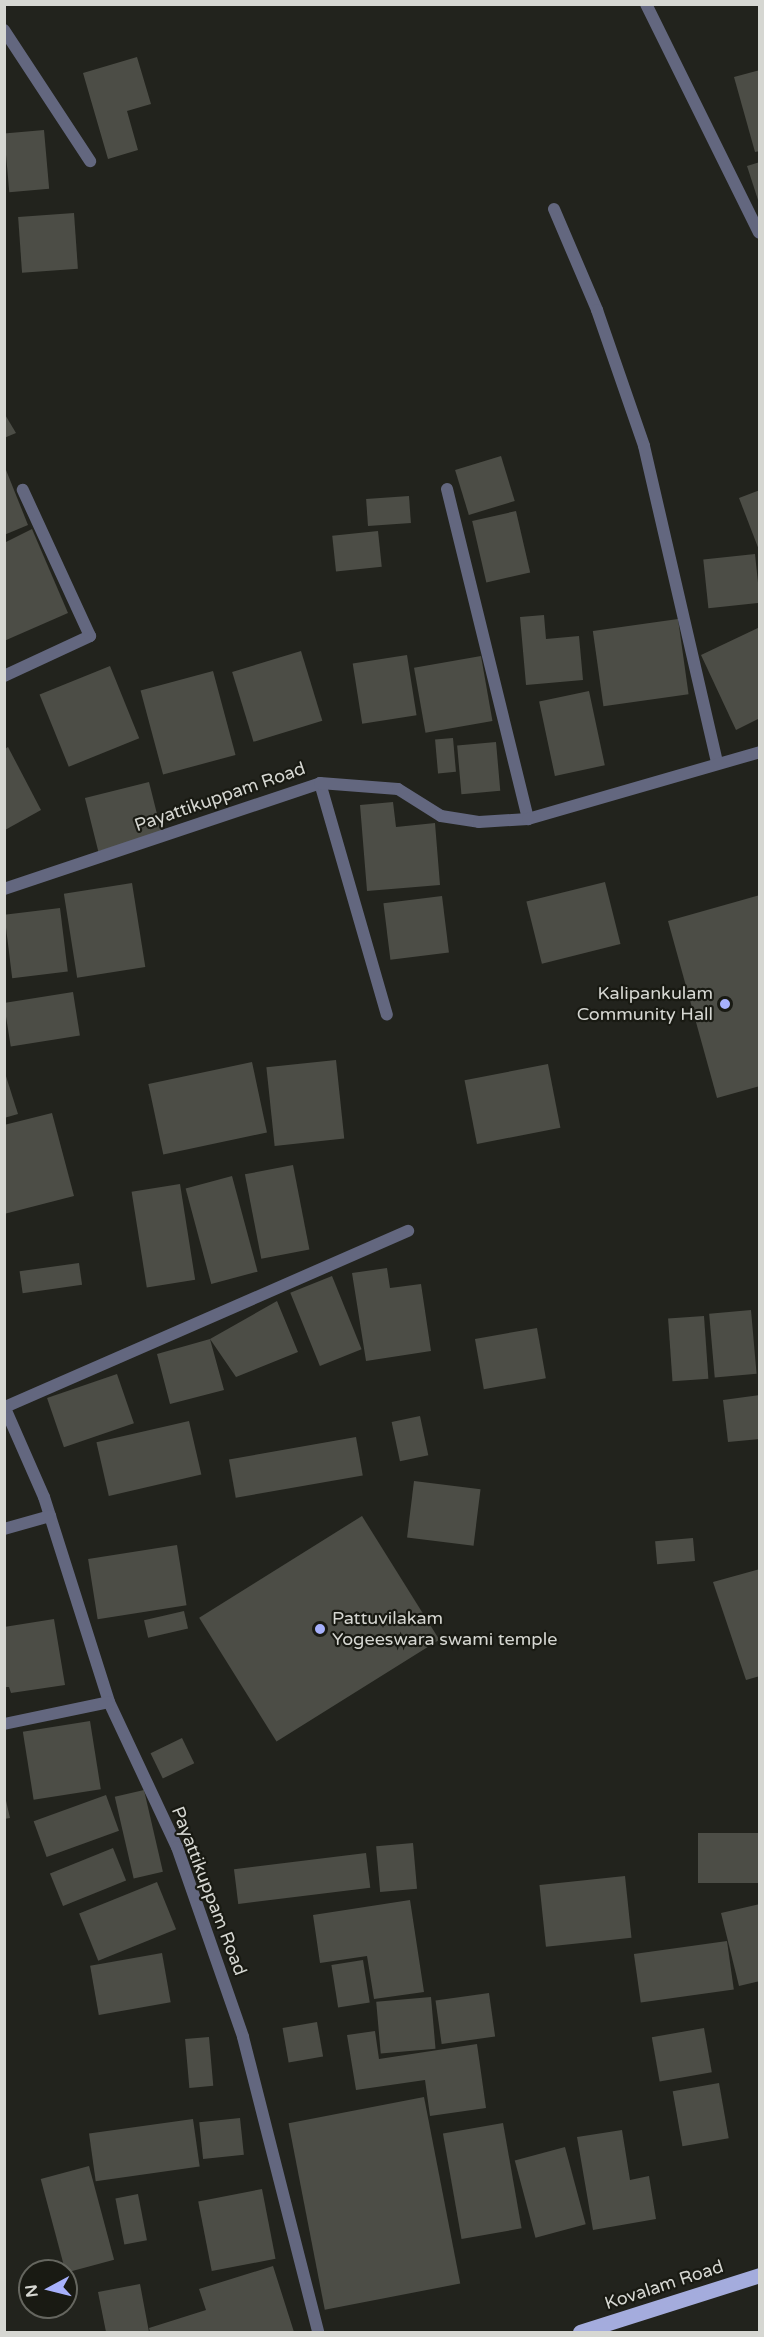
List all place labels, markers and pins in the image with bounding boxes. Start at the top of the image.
place label: Kalipankulam Community Hall [577,983,713,1026]
marker: Kalipankulam Community Hall [718,997,732,1011]
place label: Pattuvilakam Yogeeswara swami temple [332,1608,557,1650]
marker: Pattuvilakam Yogeeswara swami temple [313,1622,327,1636]

